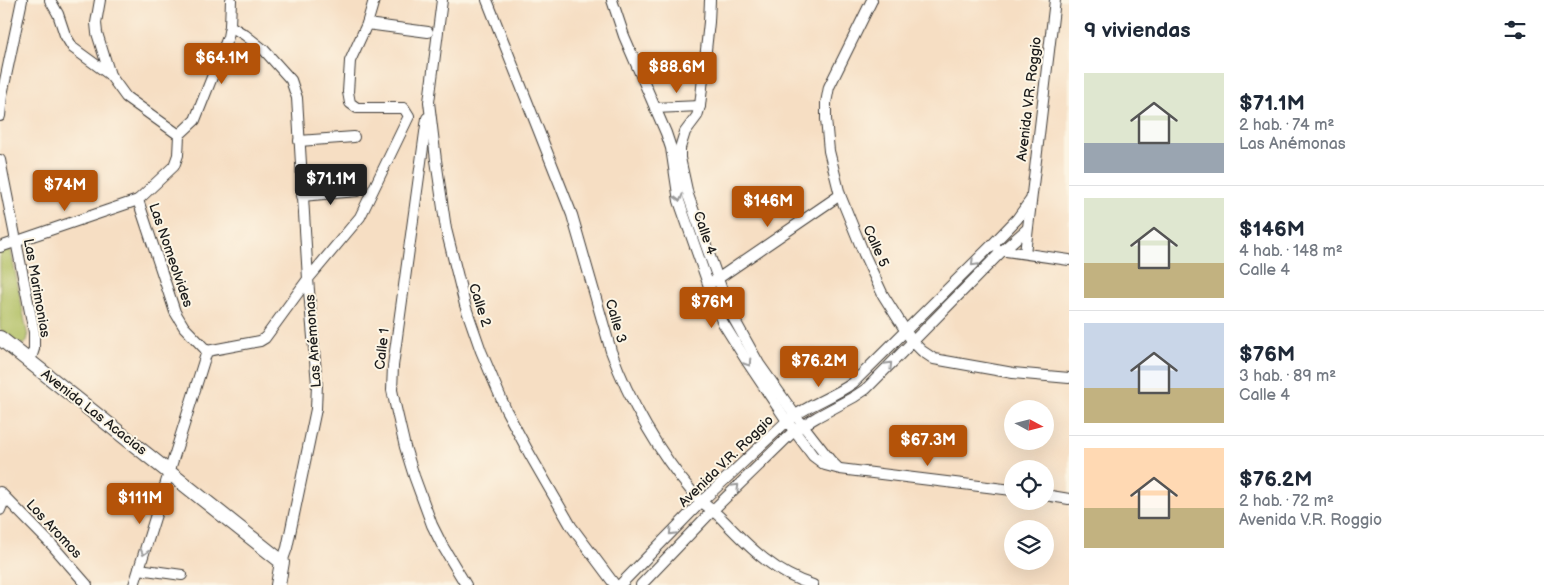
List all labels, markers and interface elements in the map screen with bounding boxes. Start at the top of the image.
icon: filters [1501,16,1529,44]
text: 9 viviendas [1084,18,1191,43]
street label: Avenida V.R. Roggio [1013,36,1045,162]
pin: $64.1M [181,42,263,85]
text: $64.1M [195,49,249,68]
pin: $88.6M [636,52,718,94]
text: $88.6M [649,58,705,77]
text: $71.1M [1239,91,1305,116]
icon: home [1124,93,1184,153]
text: 2 hab. · 74 m² [1239,116,1334,135]
text: Las Anémonas [1239,135,1346,154]
pin: $71.1M [290,164,372,206]
pin: $74M [35,170,95,212]
text: $71.1M [306,170,356,189]
text: $74M [44,176,86,195]
pin: $146M [733,186,803,228]
text: $146M [743,192,793,211]
one-way arrow [673,194,684,202]
street label: Las Nomeolvides [145,201,197,309]
street label: Calle 4 [690,209,720,257]
text: $146M [1239,217,1305,242]
icon: home [1124,218,1184,278]
street label: Calle 5 [859,222,893,270]
street label: Las Marimonias [20,237,54,339]
text: 4 hab. · 148 m² [1239,242,1343,261]
one-way arrow [971,257,980,266]
text: Calle 4 [1239,261,1290,280]
street label: Calle 2 [465,281,495,329]
pin: $76M [682,286,742,329]
text: $76M [691,293,733,312]
street label: Las Anémonas [301,294,325,388]
street label: Calle 3 [602,297,630,345]
street label: Calle 1 [371,327,393,371]
text: $76M [1239,342,1295,367]
icon: home [1124,343,1184,403]
pin: $76.2M [778,346,860,388]
text: $76.2M [791,352,847,371]
one-way arrow [742,358,751,367]
one-way arrow [883,362,892,371]
street label: Avenida Las Acacias [38,365,150,459]
text: 3 hab. · 89 m² [1239,367,1336,386]
text: Calle 4 [1239,386,1290,405]
north arrow [1004,400,1054,450]
map controls [1004,400,1054,570]
street label: Avenida V.R. Roggio [675,411,777,511]
pin: $67.3M [887,424,969,467]
text: $67.3M [900,431,956,450]
button: locate [1004,460,1054,510]
text: $76.2M [1239,467,1312,492]
icon: home [1124,468,1184,528]
pin: $111M [105,482,175,525]
one-way arrow [730,484,739,493]
text: $111M [118,489,162,508]
text: 2 hab. · 72 m² [1239,492,1334,511]
street label: Los Aromos [23,496,86,562]
text: Avenida V.R. Roggio [1239,511,1382,530]
button: layers [1004,520,1054,570]
one-way arrow [669,526,678,535]
one-way arrow [140,547,150,555]

